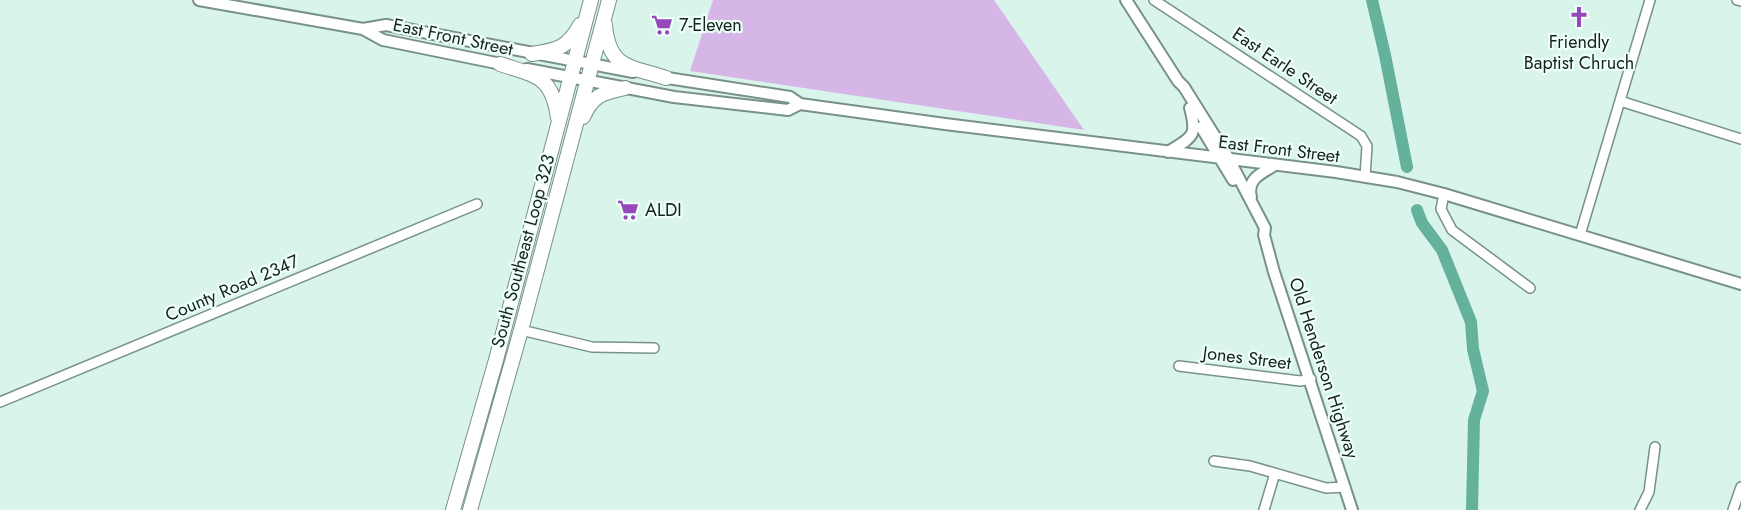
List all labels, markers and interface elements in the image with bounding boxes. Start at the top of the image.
church icon: Friendly Baptist Chruch [1567,5,1591,29]
street label: East Front Street [391,12,516,63]
place label: 7-Eleven [679,12,742,38]
supermarket icon: 7-Eleven [650,13,674,37]
street label: East Earle Street [1227,21,1343,111]
place label: Friendly Baptist Chruch [1524,29,1634,76]
street label: East Front Street [1217,129,1342,169]
street label: South Southeast Loop 323 [485,151,561,351]
place label: ALDI [645,197,682,223]
supermarket icon: ALDI [616,198,640,222]
street label: County Road 2347 [161,248,303,328]
street label: Old Henderson Highway [1282,274,1366,462]
street label: Jones Street [1200,339,1293,376]

